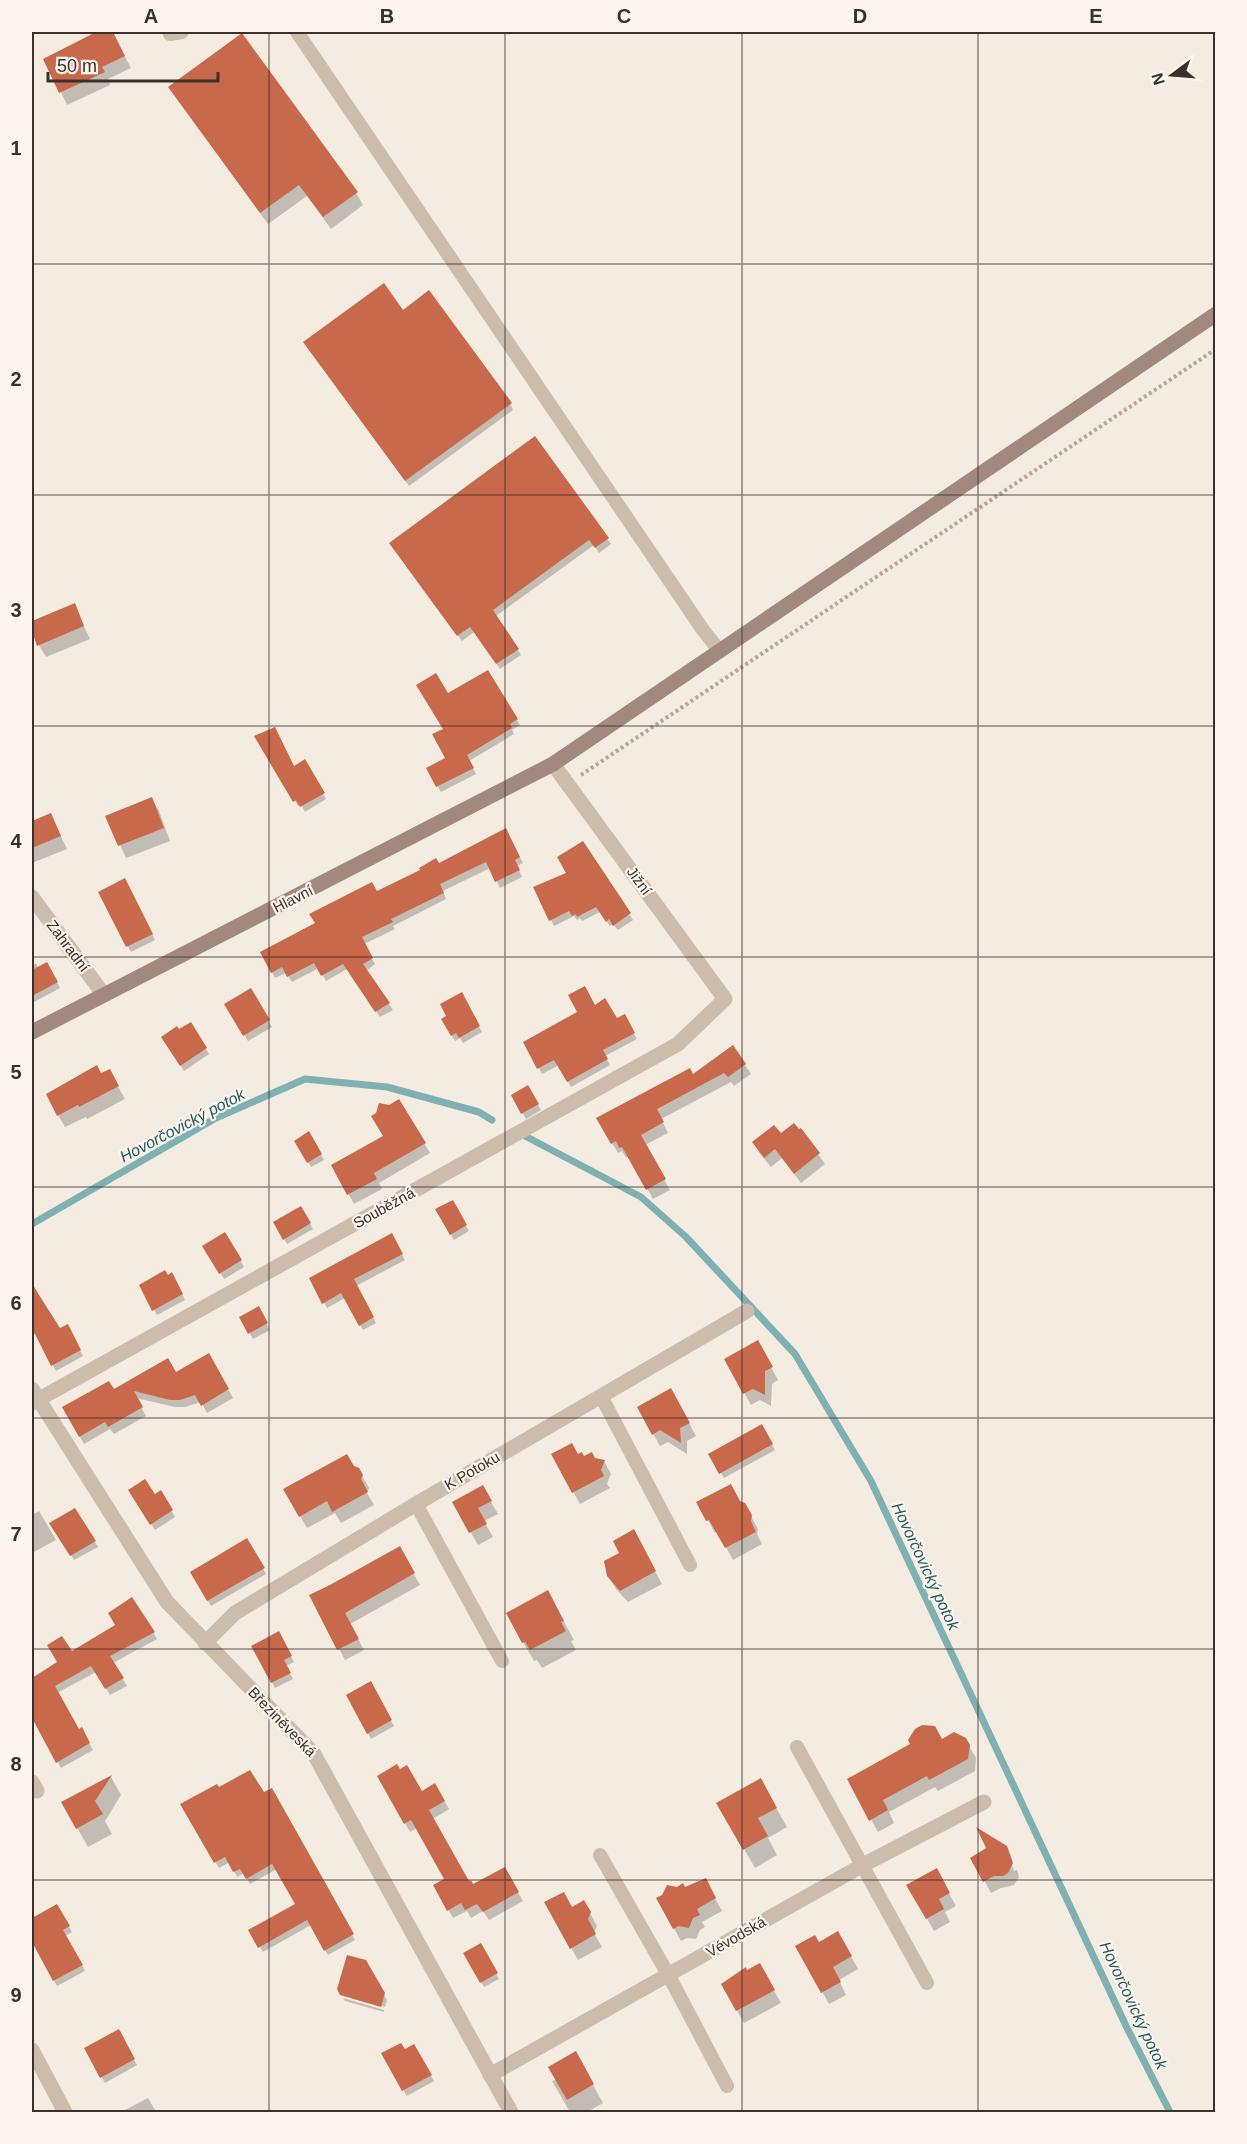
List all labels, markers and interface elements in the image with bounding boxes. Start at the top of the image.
text: A [144,5,158,27]
text: B [380,5,394,27]
text: C [617,5,631,27]
text: D [853,5,867,27]
text: E [1089,5,1103,27]
scale bar [48,45,218,83]
north arrow [1142,45,1202,105]
text: 50 m [57,56,97,76]
text: N [1148,71,1168,87]
text: 1 [10,137,22,159]
text: 2 [10,368,22,390]
text: 3 [10,599,22,621]
text: 4 [10,830,22,852]
street label: Jižní [623,863,656,899]
street label: Hlavní [270,881,316,916]
street label: Zahradní [44,917,94,975]
text: 5 [10,1061,22,1083]
water label: Hovorčovický potok [117,1085,248,1166]
street label: Souběžná [350,1183,418,1231]
text: 6 [10,1292,22,1314]
street label: K Potoku [441,1448,502,1493]
water label: Hovorčovický potok [889,1500,963,1634]
text: 7 [10,1523,22,1545]
street label: Březiněveská [245,1683,320,1760]
text: 8 [10,1753,22,1775]
street label: Vévodská [703,1912,769,1960]
water label: Hovorčovický potok [1097,1939,1171,2073]
text: 9 [10,1984,22,2006]

